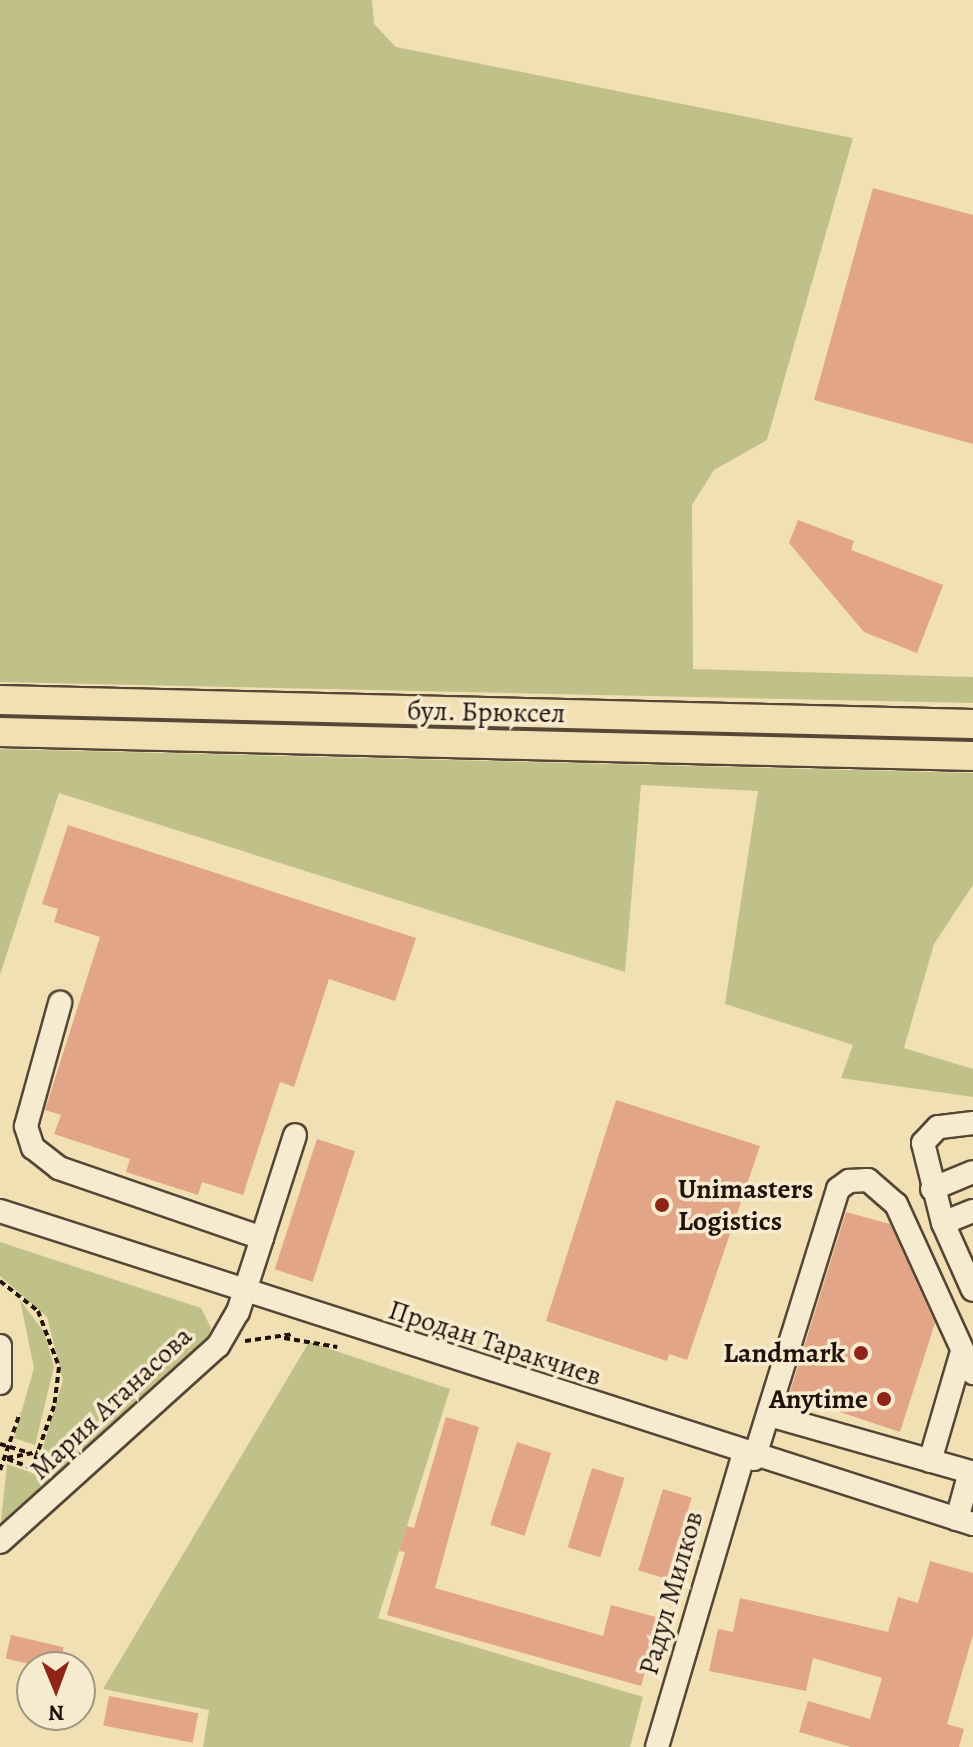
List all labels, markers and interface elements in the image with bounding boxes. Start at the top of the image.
street label: бул. Брюксел [406,694,566,730]
place label: Unimasters Logistics [678,1172,813,1238]
marker: Unimasters Logistics [653,1196,671,1214]
street label: Продан Таракчиев [384,1293,606,1393]
street label: Мария Атанасова [23,1319,199,1487]
place label: Landmark [723,1336,845,1370]
marker: Landmark [852,1344,870,1362]
place label: Anytime [769,1382,868,1416]
marker: Anytime [875,1390,893,1408]
street label: Радул Милков [632,1507,710,1679]
north arrow [16,1651,96,1731]
text: N [48,1698,65,1728]

